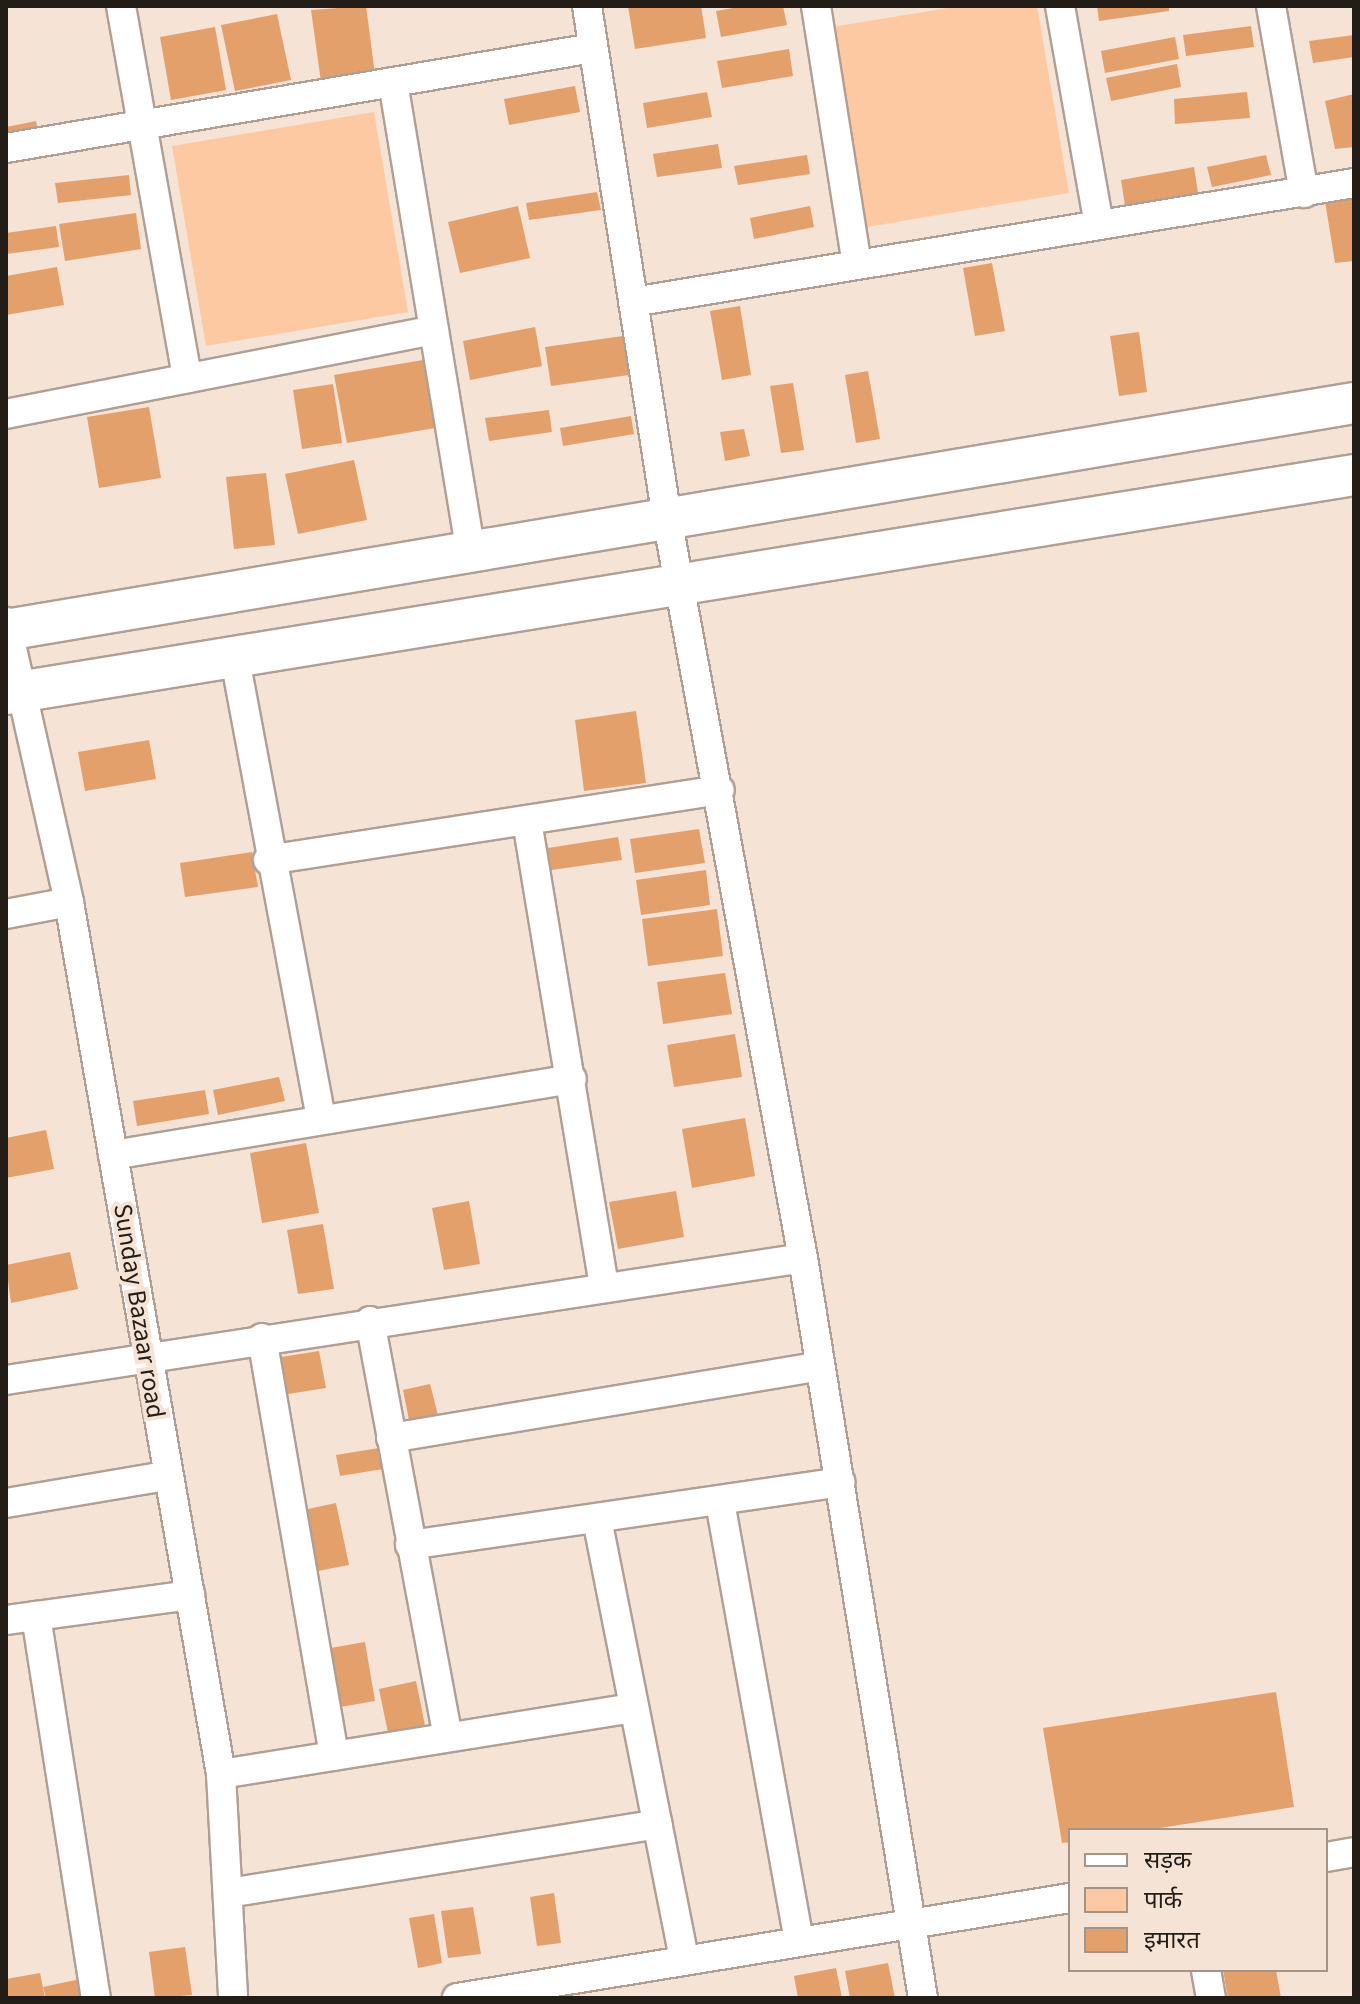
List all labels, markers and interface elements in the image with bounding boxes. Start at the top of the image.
street label: Sunday Bazaar road [107,1202,171,1420]
legend [1068,1828,1328,1972]
text: सड़क [1144,1843,1192,1878]
text: पार्क [1144,1883,1182,1918]
text: इमारत [1144,1923,1200,1958]

